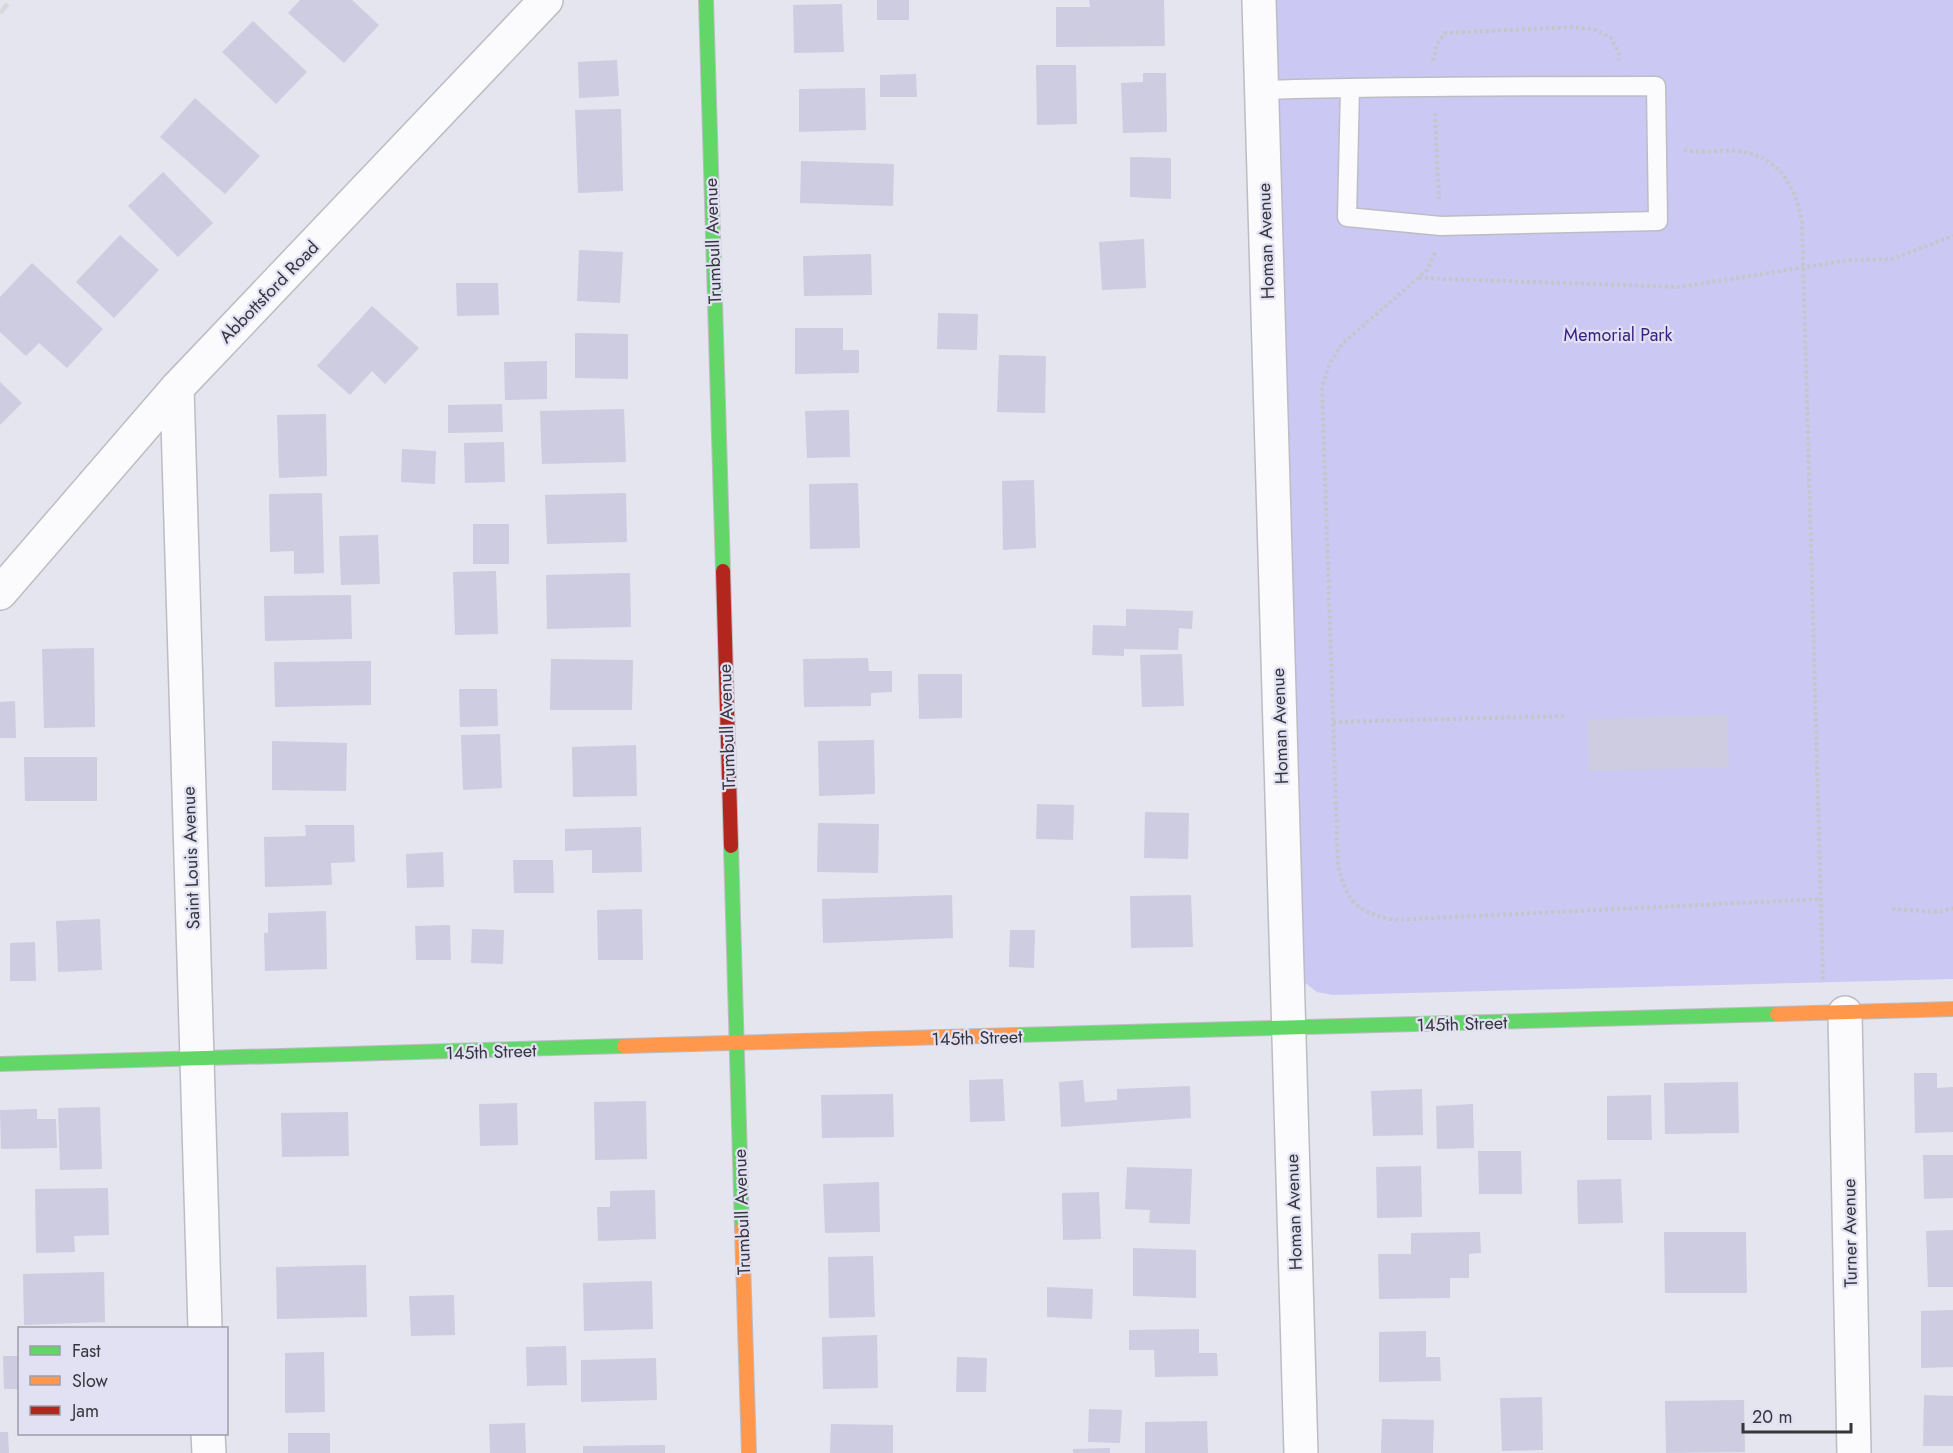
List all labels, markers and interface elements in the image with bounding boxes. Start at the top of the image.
street label: Trumbull Avenue [698,178,728,304]
street label: Homan Avenue [1251,182,1281,300]
street label: Abbottsford Road [213,235,325,349]
park label: Memorial Park [1564,322,1672,348]
street label: Trumbull Avenue [712,664,742,790]
street label: Homan Avenue [1265,667,1295,785]
street label: Saint Louis Avenue [176,786,206,930]
street label: 145th Street [1416,1009,1509,1039]
street label: 145th Street [931,1023,1024,1053]
street label: 145th Street [445,1037,538,1067]
street label: Trumbull Avenue [727,1149,757,1275]
street label: Homan Avenue [1279,1153,1309,1271]
street label: Turner Avenue [1836,1178,1864,1288]
legend [18,1327,228,1435]
text: Fast [72,1338,101,1364]
text: Slow [72,1368,109,1394]
scale bar [1743,1396,1851,1434]
text: Jam [70,1398,99,1424]
text: 20 m [1752,1404,1792,1430]

